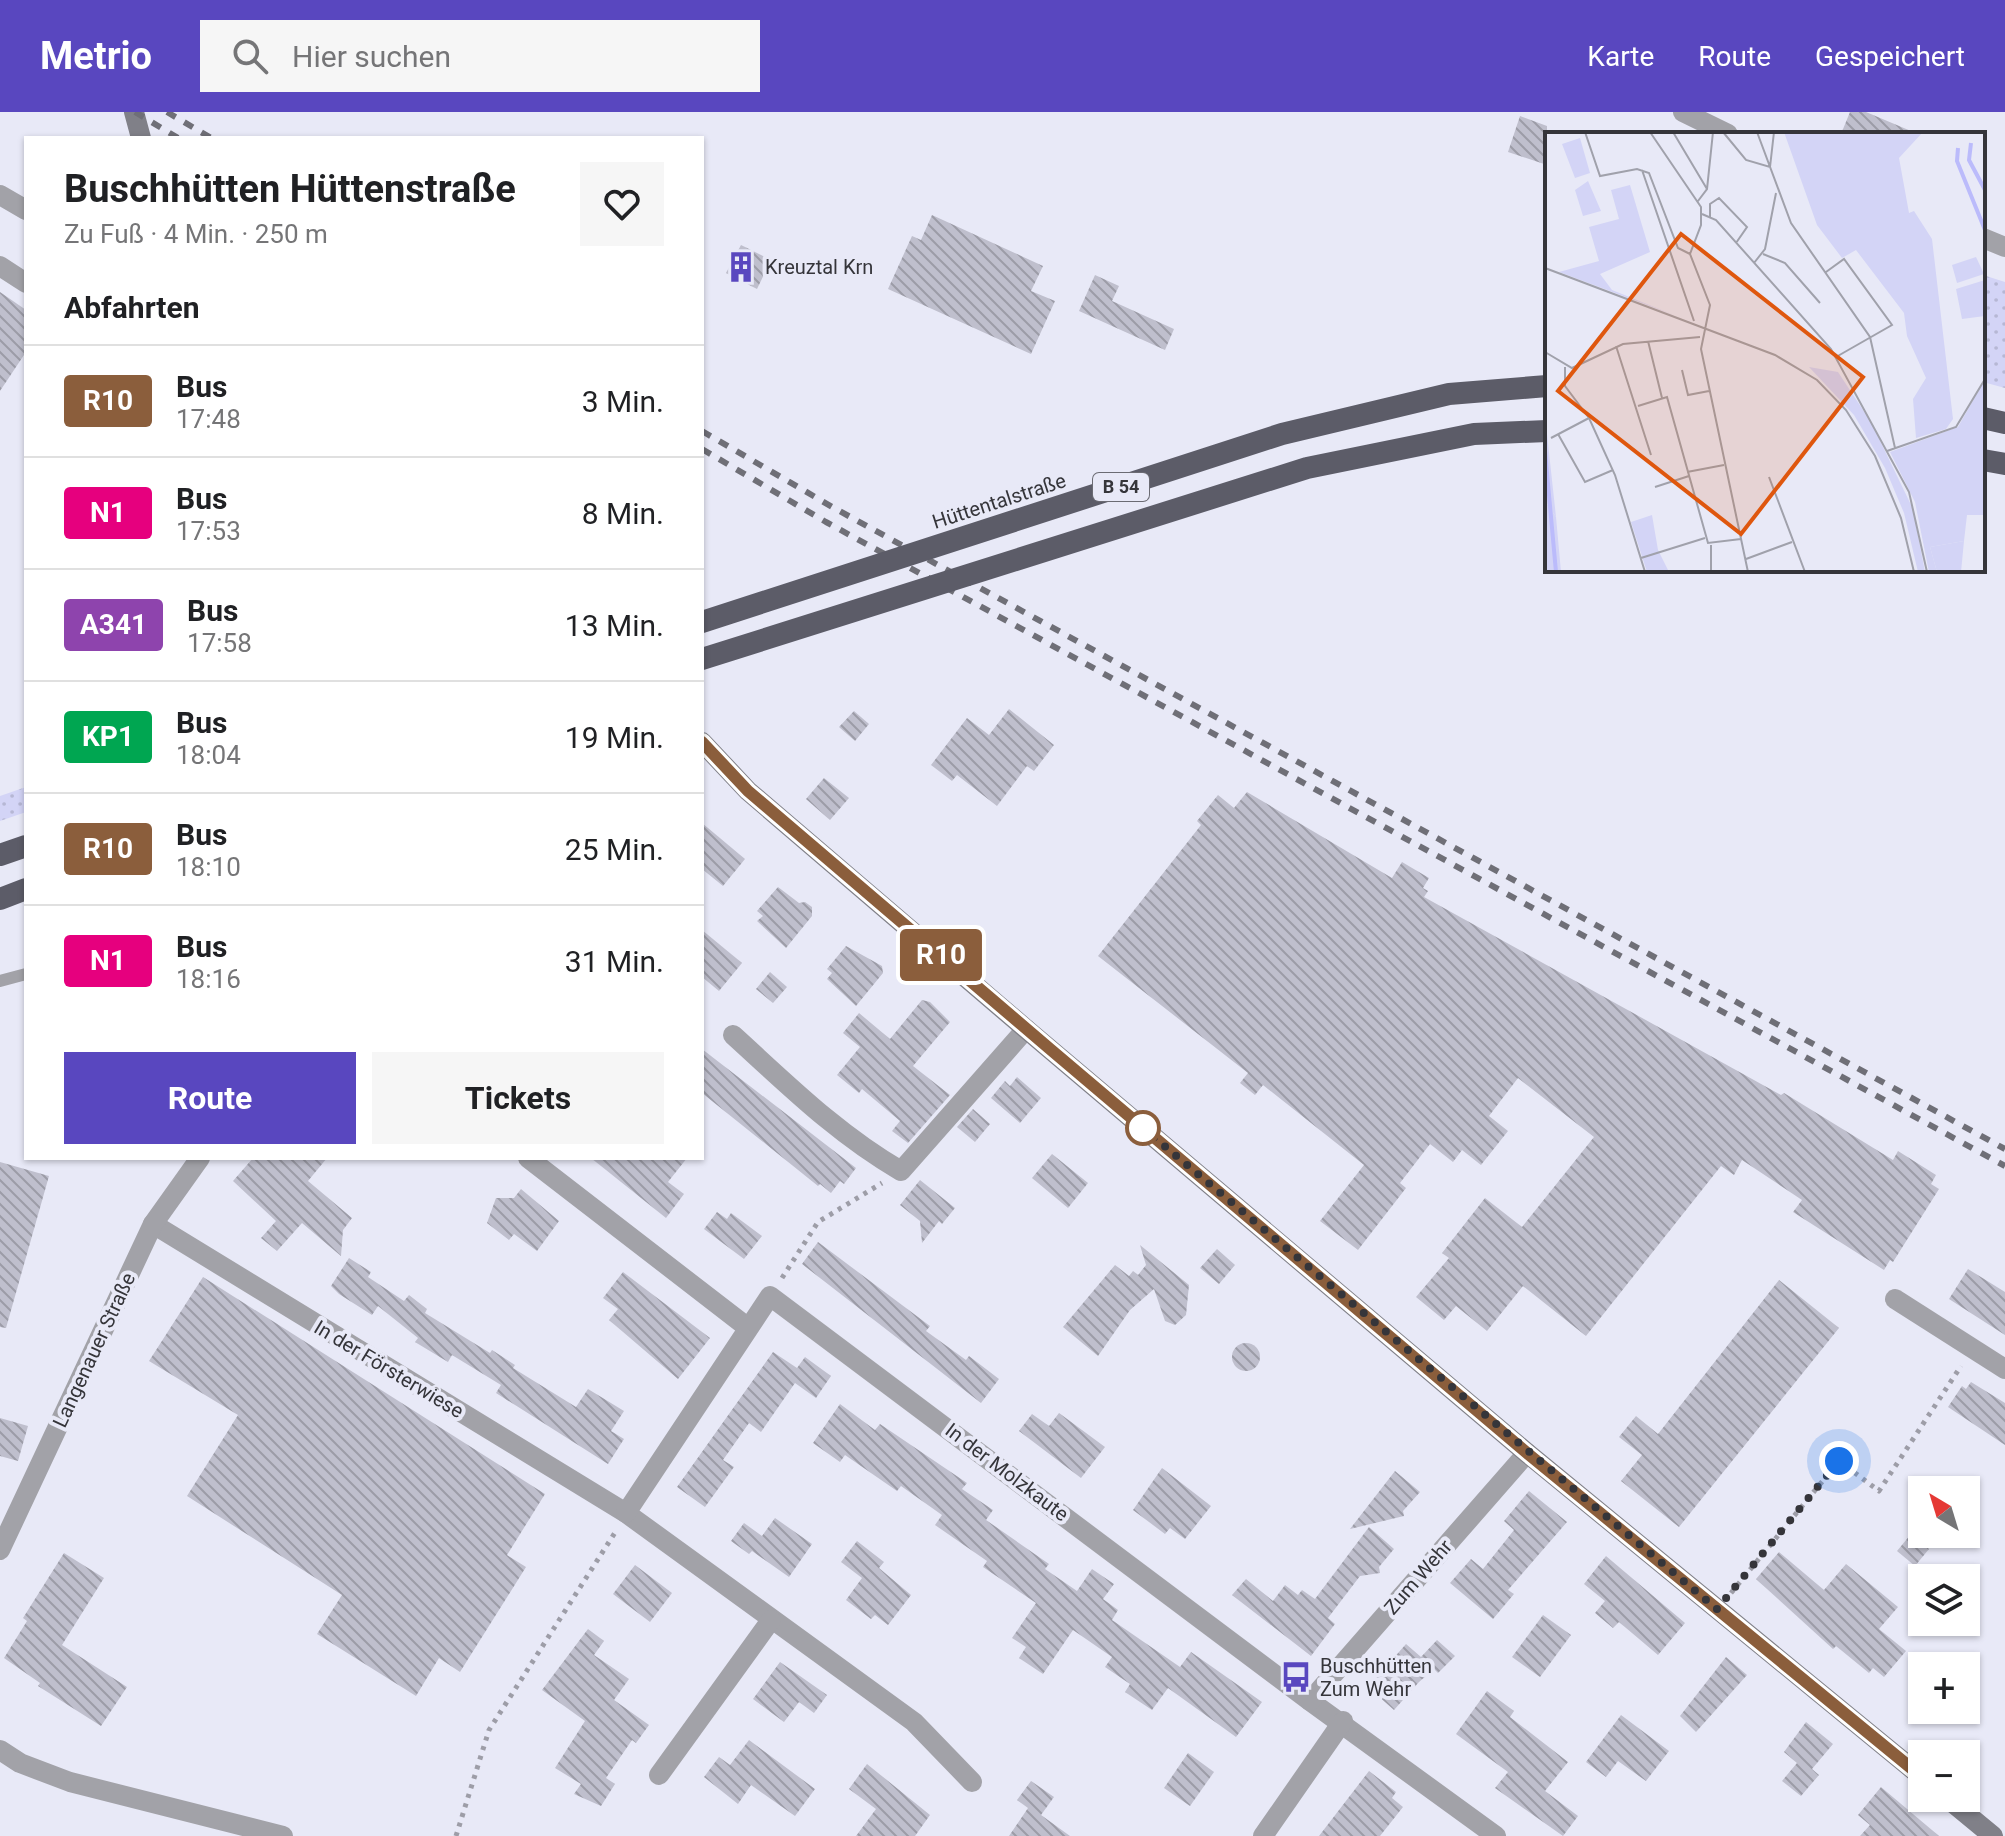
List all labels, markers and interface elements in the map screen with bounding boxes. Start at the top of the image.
search box [200,20,760,92]
text: Metrio [40,34,152,78]
icon: search [228,34,272,78]
text: Hier suchen [292,39,451,74]
text: Karte [1587,40,1654,73]
text: Route [1698,40,1771,73]
text: Gespeichert [1815,40,1965,73]
inset map [1545,132,1985,572]
button: heart [580,162,664,246]
text: Buschhütten Hüttenstraße [64,167,516,211]
text: Zu Fuß · 4 Min. · 250 m [64,219,328,249]
building icon: Kreuztal Krn [724,250,758,284]
place label: Kreuztal Krn [765,255,873,279]
text: Abfahrten [64,290,200,325]
text: Bus [176,369,227,404]
text: R10 [83,384,133,417]
text: 3 Min. [582,384,664,419]
text: 17:48 [176,404,241,434]
street label: Hüttentalstraße [929,468,1069,534]
road number: B 54 [1093,473,1149,501]
text: Bus [176,481,227,516]
text: N1 [90,496,126,529]
text: 8 Min. [582,496,664,531]
text: 17:53 [176,516,241,546]
text: Bus [187,593,238,628]
text: A341 [80,608,147,641]
text: 13 Min. [565,608,664,643]
text: 17:58 [187,628,252,658]
text: Bus [176,705,227,740]
text: KP1 [82,720,134,753]
text: 19 Min. [565,720,664,755]
text: 18:04 [176,740,241,770]
text: Bus [176,817,227,852]
text: R10 [83,832,133,865]
text: 25 Min. [565,832,664,867]
text: 18:10 [176,852,241,882]
text: Bus [176,929,227,964]
line badge: R10 [895,929,987,981]
text: R10 [916,938,966,971]
text: N1 [90,944,126,977]
text: 31 Min. [565,944,664,979]
text: 18:16 [176,964,241,994]
button: Route [64,1052,356,1144]
button: Tickets [372,1052,664,1144]
unlabelled marker [1126,1111,1160,1145]
street label: Langenauer Straße [48,1269,140,1431]
street label: In der Försterwiese [310,1315,468,1423]
street label: In der Molzkaute [941,1418,1073,1526]
your location [1819,1441,1859,1481]
north arrow [1908,1476,1980,1548]
map controls [1908,1476,1980,1812]
street label: Zum Wehr [1379,1535,1457,1619]
button: layers [1908,1564,1980,1636]
button: + [1908,1652,1980,1724]
place label: Buschhütten Zum Wehr [1320,1654,1432,1701]
bus stop icon: Buschhütten Zum Wehr [1279,1660,1313,1694]
button: − [1908,1740,1980,1812]

